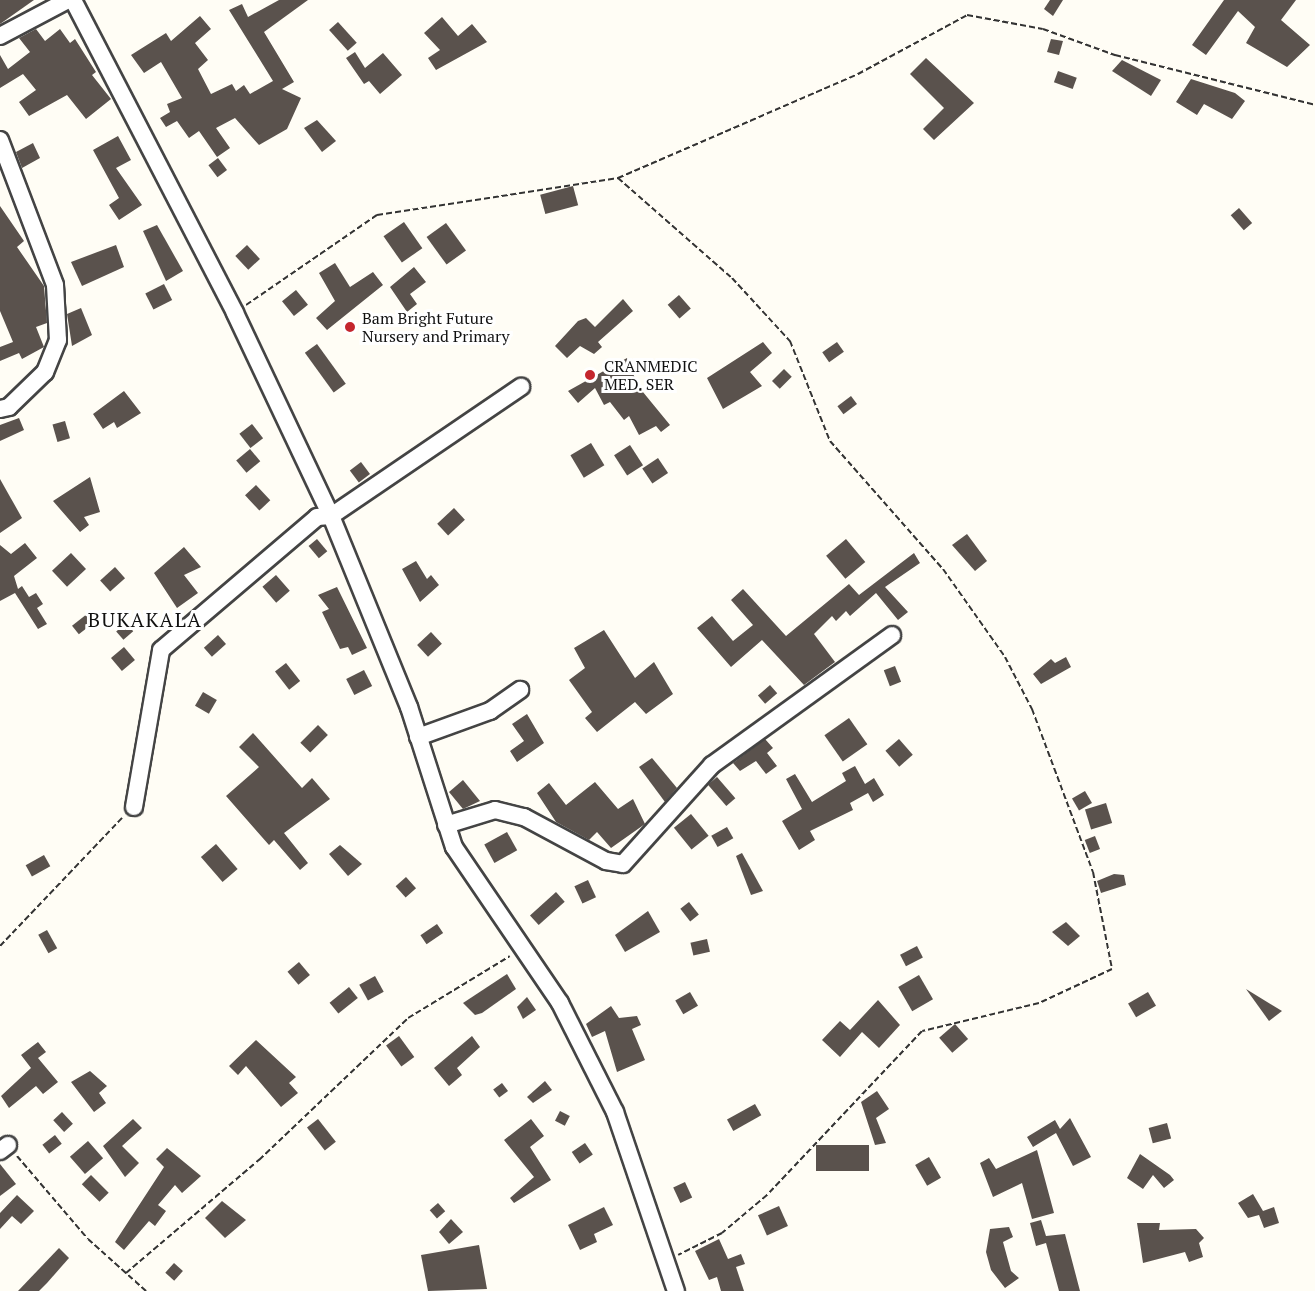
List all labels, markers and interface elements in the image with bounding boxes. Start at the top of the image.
place label: Bam Bright Future Nursery and Primary [362,308,510,346]
marker: Bam Bright Future Nursery and Primary [343,320,357,334]
place label: CRANMEDIC MED. SER [604,356,698,394]
marker: CRANMEDIC MED. SER [581,366,599,384]
district label: BUKAKALA [88,607,202,631]

